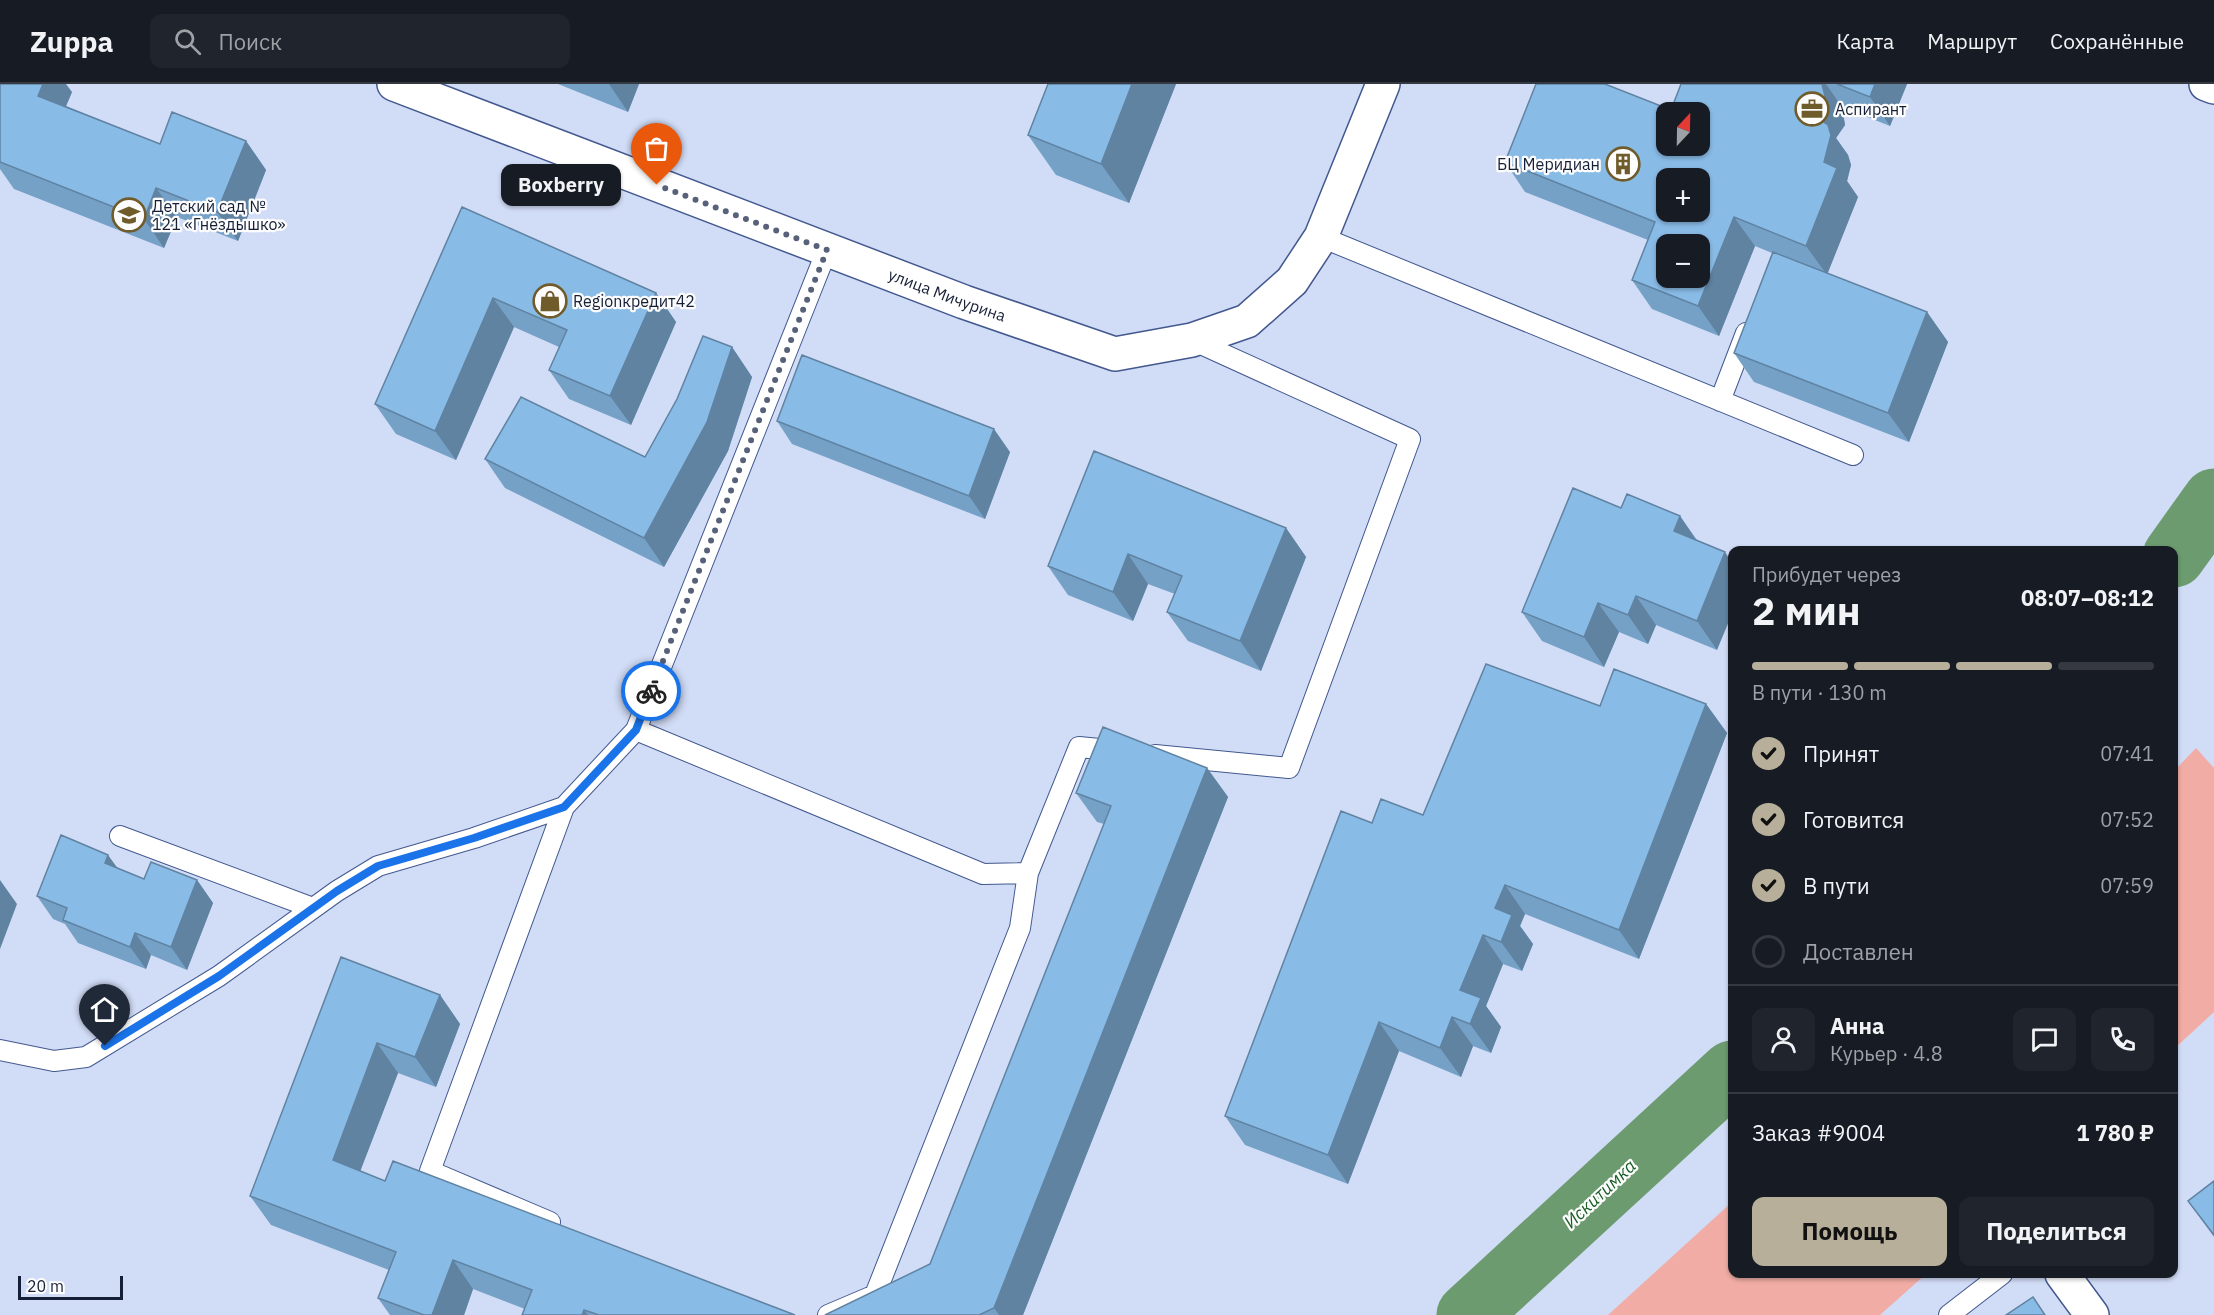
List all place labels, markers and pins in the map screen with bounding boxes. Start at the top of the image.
office icon: Аспирант [1794,91,1830,127]
place label: Аспирант [1835,99,1907,119]
pin [631,123,682,185]
building icon: БЦ Меридиан [1605,146,1641,182]
place label: БЦ Меридиан [1497,154,1600,174]
callout: Boxberry [501,164,621,206]
place label: Детский сад № 121 «Гнёздышко» [152,196,285,234]
school or university icon: Детский сад № 121 «Гнёздышко» [111,197,147,233]
shop icon: Regionкредит42 [532,283,568,319]
place label: Regionкредит42 [573,291,695,311]
pin [79,984,130,1046]

